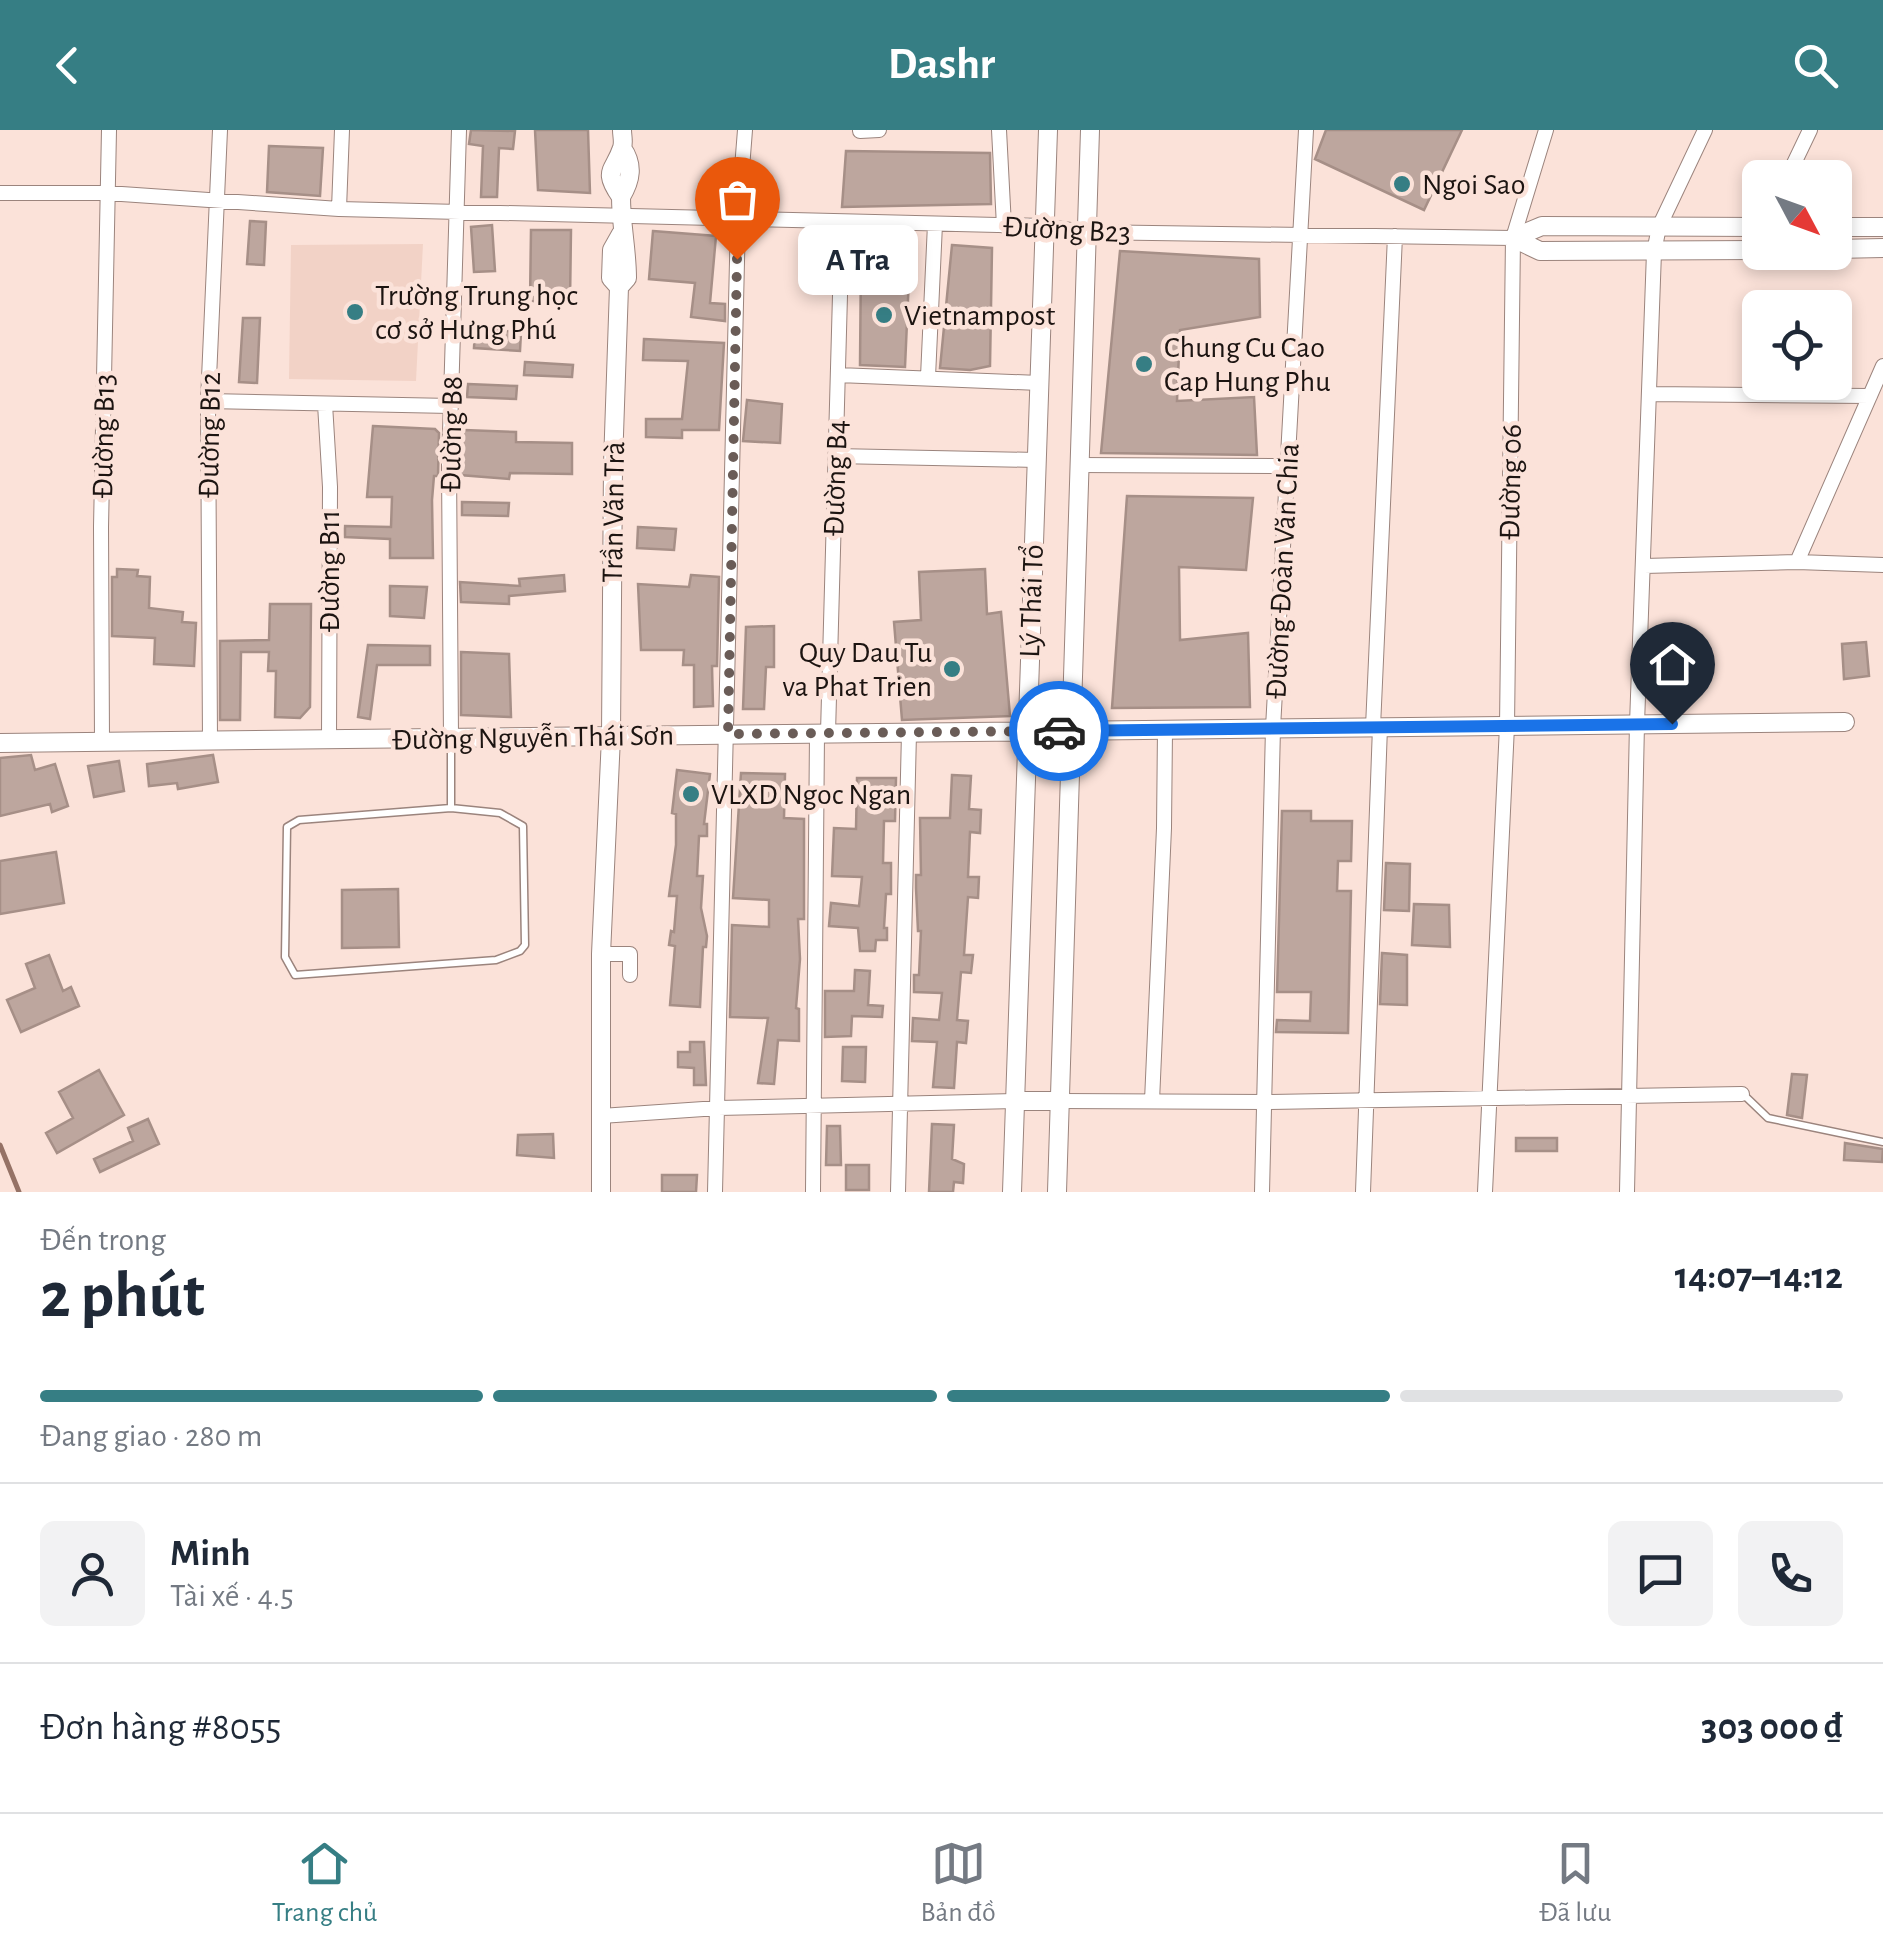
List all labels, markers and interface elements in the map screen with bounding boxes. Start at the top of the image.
icon: back [40,38,95,93]
icon: search [1788,38,1843,93]
text: Dashr [888,42,995,87]
pin [695,157,780,260]
north arrow [1742,160,1852,270]
map controls [1742,160,1852,400]
place label: Ngoi Sao [1422,170,1525,200]
icon: bag [710,172,765,227]
marker: Ngoi Sao [1391,173,1413,195]
street label: Đường B23 [1002,212,1132,248]
callout: A Tra [797,224,917,294]
text: A Tra [826,244,890,276]
place label: Trường Trung học cơ sở Hưng Phú [375,281,578,345]
button: locate [1742,290,1852,400]
marker: Trường Trung học cơ sở Hưng Phú [344,301,366,323]
place label: Vietnampost [904,301,1056,331]
marker: Vietnampost [873,304,895,326]
place label: Chung Cu Cao Cap Hung Phu [1164,333,1330,397]
marker: Chung Cu Cao Cap Hung Phu [1133,353,1155,375]
street label: Đường B12 [194,372,226,498]
street label: Đường B13 [88,373,120,499]
street label: Đường B8 [436,376,468,492]
street label: Đường B4 [819,419,853,537]
street label: Đường 06 [1495,424,1527,540]
street label: Trần Văn Trà [598,441,630,583]
street label: Đường Đoàn Văn Chia [1261,442,1305,700]
street label: Đường B11 [315,510,345,632]
street label: Lý Thái Tổ [1013,544,1049,658]
pin [1630,622,1715,725]
icon: home [1645,637,1700,692]
place label: Quy Dau Tu va Phat Trien [782,638,932,702]
marker: Quy Dau Tu va Phat Trien [941,658,963,680]
courier [1009,681,1109,781]
icon: car [1032,704,1087,759]
street label: Đường Nguyễn Thái Sơn [392,720,674,755]
place label: VLXD Ngoc Ngan [711,780,911,810]
marker: VLXD Ngoc Ngan [680,783,702,805]
text: Đến trong [40,1224,166,1256]
text: 14:07–14:12 [1675,1258,1843,1296]
text: 2 phút [40,1264,205,1329]
text: Đang giao · 280 m [40,1420,262,1452]
button: person [40,1521,145,1626]
button: chat [1608,1521,1713,1626]
button: phone [1738,1521,1843,1626]
text: Minh [170,1535,251,1573]
text: Tài xế · 4.5 [170,1580,294,1612]
text: Đơn hàng #8055 [40,1709,282,1747]
text: 303 000 ₫ [1701,1709,1843,1747]
tab: Trang chủ [272,1836,377,1930]
tab: Bản đồ [921,1836,996,1930]
tab: Đã lưu [1539,1836,1611,1930]

